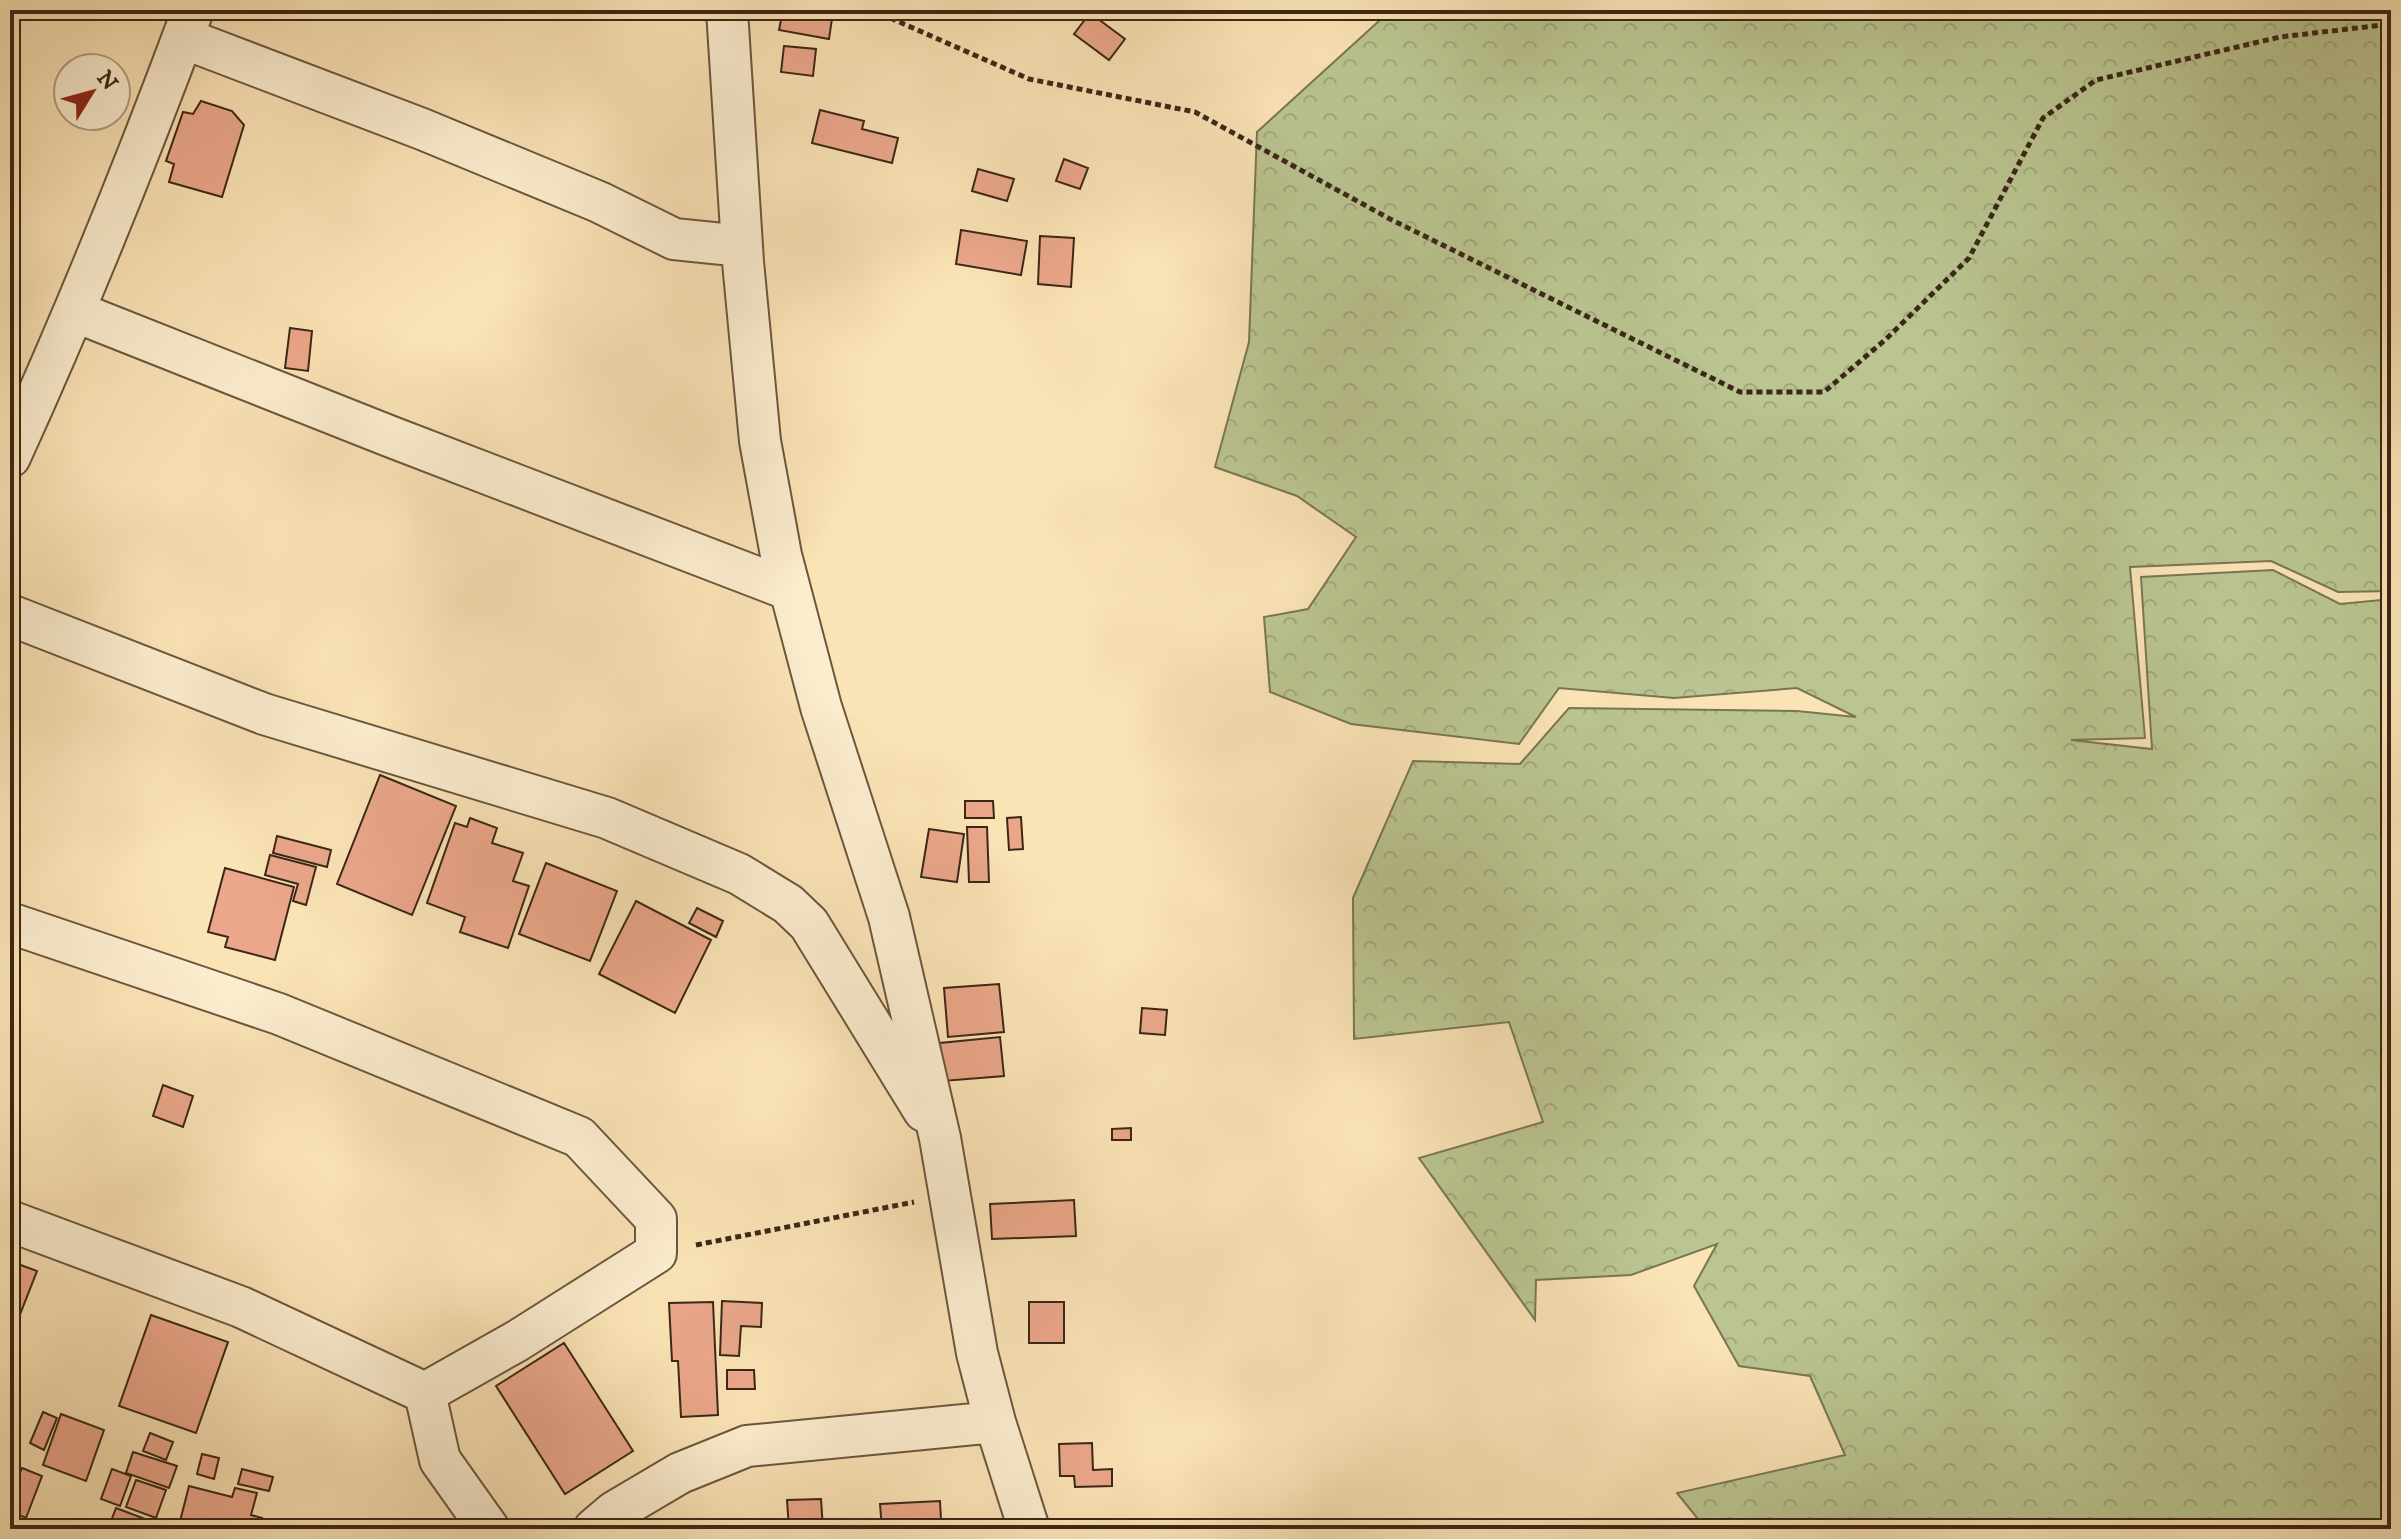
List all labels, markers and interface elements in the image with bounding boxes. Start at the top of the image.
north arrow [52,52,132,132]
text: N [91,66,123,96]

